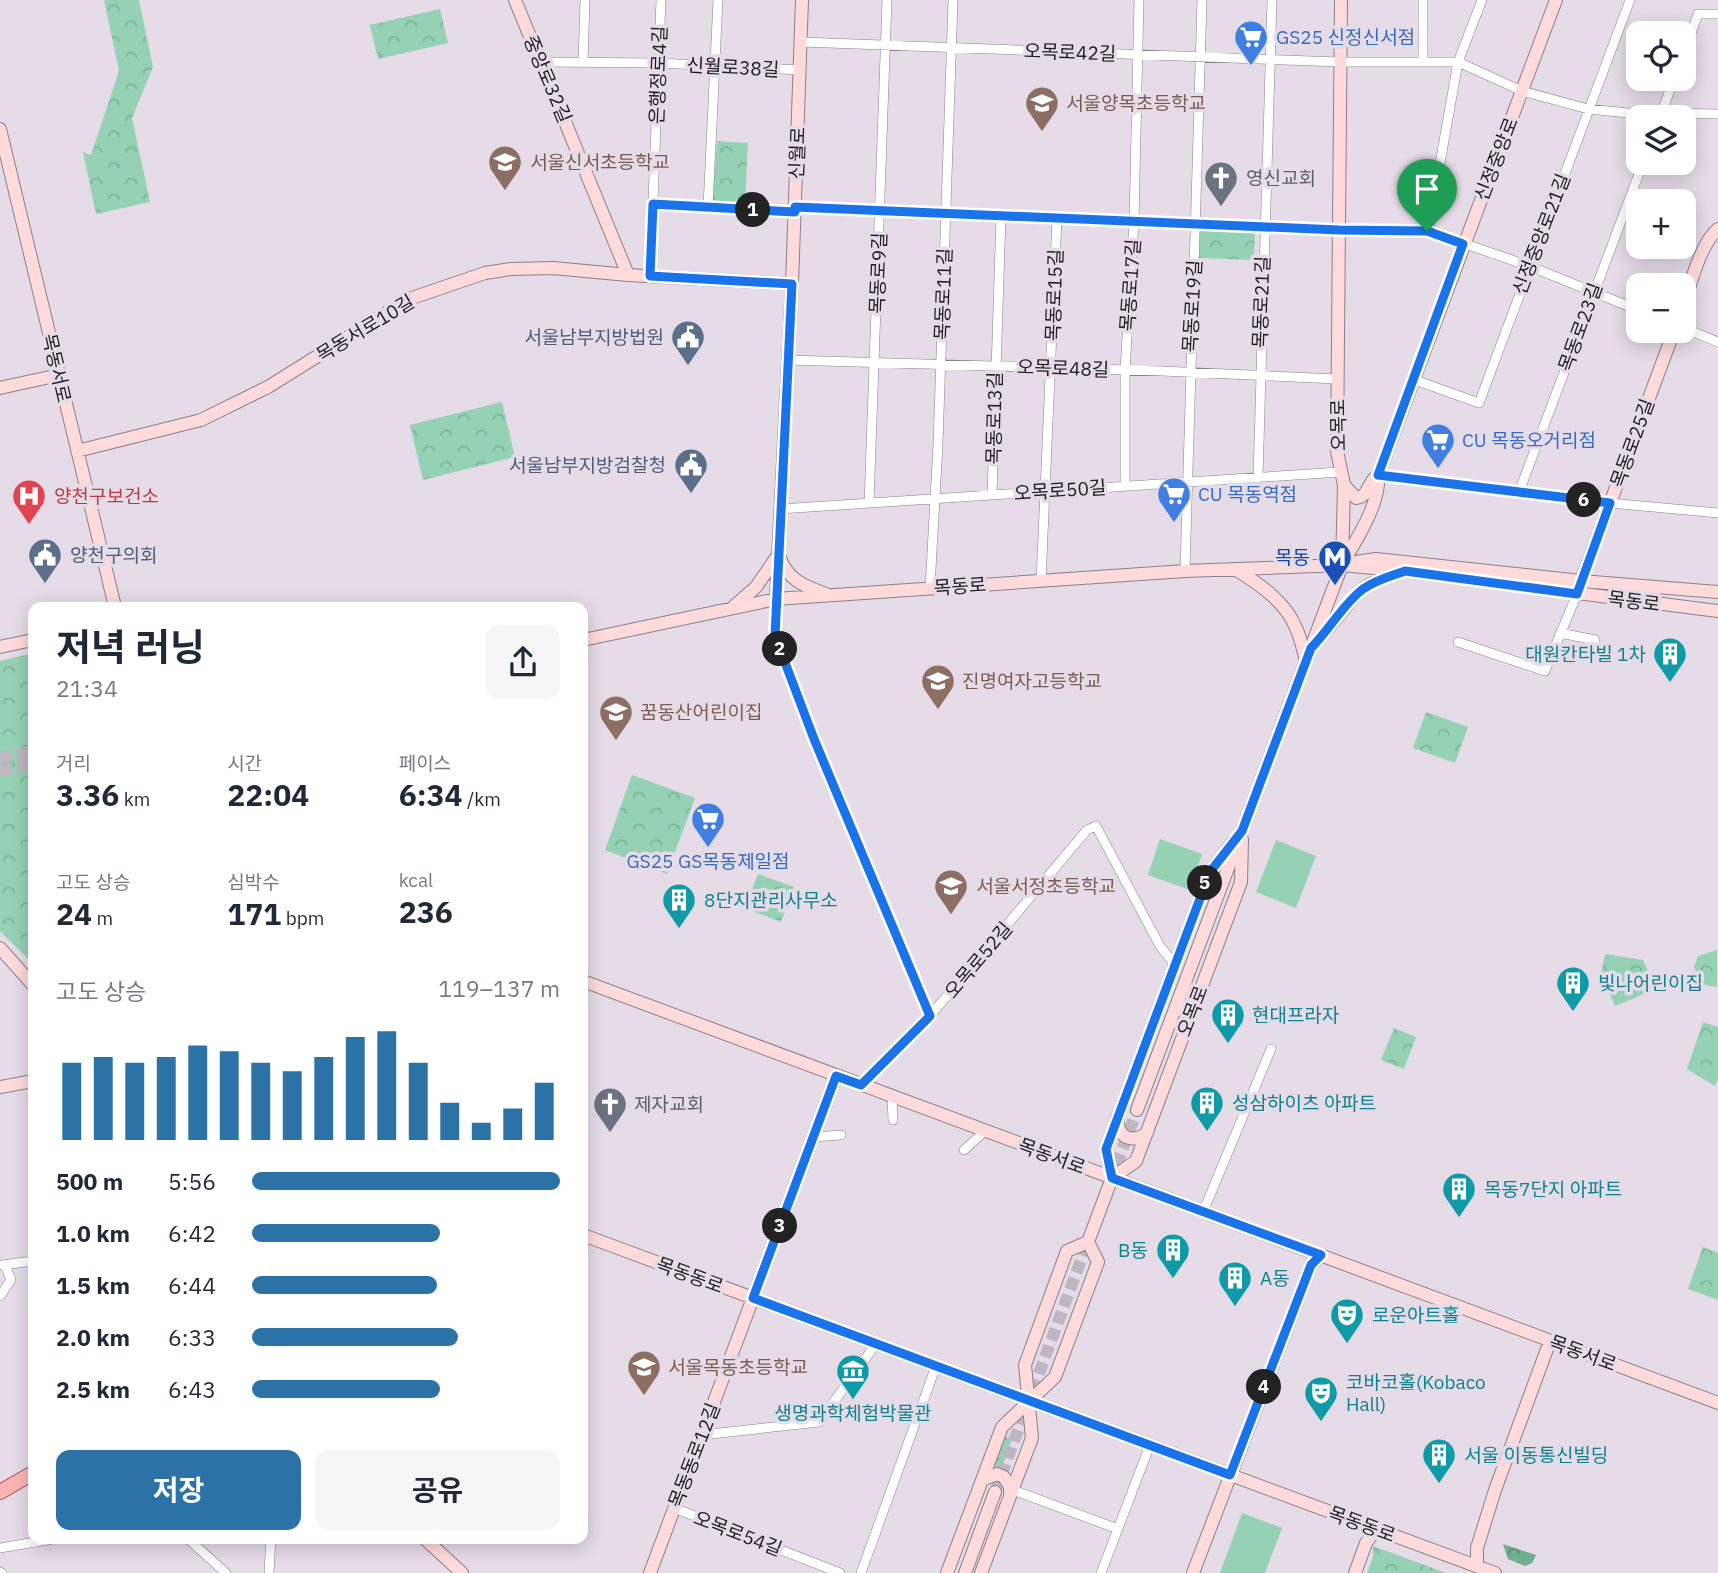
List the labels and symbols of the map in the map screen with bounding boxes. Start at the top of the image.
supermarket icon: GS25 신정신서점 [1232,18,1270,67]
street label: 은행정로4길 [644,25,672,125]
place label: GS25 신정신서점 [1276,25,1415,49]
street label: 중앙로32길 [519,32,577,126]
street label: 오목로42길 [1023,38,1117,66]
street label: 신월로38길 [686,53,780,81]
school or university icon: 서울양목초등학교 [1023,84,1061,133]
place label: 서울양목초등학교 [1066,91,1206,115]
street label: 신정중앙로 [1469,114,1523,204]
street label: 신월로 [784,126,810,180]
school or university icon: 서울신서초등학교 [486,143,524,192]
place label: 서울신서초등학교 [530,150,670,174]
church icon: 영신교회 [1202,159,1240,208]
pin [1397,159,1457,231]
place label: 영신교회 [1246,166,1316,190]
street label: 신정중앙로21길 [1507,170,1575,298]
pin: 1 [736,192,770,228]
street label: 목동로9길 [865,232,891,314]
street label: 목동로17길 [1115,238,1145,332]
street label: 목동로11길 [929,247,957,341]
street label: 목동로15길 [1040,248,1068,342]
street label: 목동로21길 [1247,255,1275,349]
street label: 목동로19길 [1178,259,1206,353]
street label: 목동로23길 [1553,279,1607,375]
street label: 목동서로10길 [312,289,418,367]
public building icon: 서울남부지방법원 [669,318,707,367]
place label: 서울남부지방법원 [524,325,664,349]
street label: 목동서로 [37,331,77,405]
street label: 오목로48길 [1016,354,1110,382]
street label: 목동로13길 [981,371,1007,465]
street label: 목동로25길 [1605,395,1659,491]
street label: 오목로 [1326,399,1350,451]
supermarket icon: CU 목동오거리점 [1419,421,1457,470]
place label: CU 목동오거리점 [1462,428,1596,452]
public building icon: 서울남부지방검찰청 [672,446,710,495]
place label: 서울남부지방검찰청 [509,453,666,477]
street label: 오목로50길 [1013,475,1107,505]
supermarket icon: CU 목동역점 [1155,475,1193,524]
hospital icon: 양천구보건소 [10,477,48,526]
place label: CU 목동역점 [1198,482,1297,506]
pin: 6 [1566,482,1602,518]
place label: 양천구보건소 [54,484,159,508]
public building icon: 양천구의회 [26,536,64,585]
metro station icon: 목동 [1316,538,1354,587]
place label: 양천구의회 [70,543,157,567]
place label: 목동 [1275,545,1310,569]
street label: 목동로 [933,572,987,600]
street label: 목동로 [1607,586,1661,616]
pin: 2 [762,632,798,666]
building icon: 대원칸타빌 1차 [1651,635,1689,684]
place label: 대원칸타빌 1차 [1525,642,1646,666]
school or university icon: 진명여자고등학교 [919,662,957,711]
place label: 진명여자고등학교 [962,669,1102,693]
school or university icon: 꿈동산어린이집 [597,693,635,742]
place label: 꿈동산어린이집 [640,700,762,724]
supermarket icon: GS25 GS목동제일점 [689,800,727,849]
place label: GS25 GS목동제일점 [626,849,790,873]
pin: 5 [1188,866,1222,900]
school or university icon: 서울서정초등학교 [932,867,970,916]
place label: 서울서정초등학교 [976,874,1116,898]
building icon: 8단지관리사무소 [660,881,698,930]
place label: 8단지관리사무소 [704,888,838,912]
street label: 오목로52길 [939,917,1017,1003]
building icon: 빛나어린이집 [1554,964,1592,1013]
place label: 빛나어린이집 [1598,971,1703,995]
street label: 오목로 [1171,982,1213,1040]
building icon: 현대프라자 [1209,996,1247,1045]
place label: 현대프라자 [1252,1003,1339,1027]
building icon: 성삼하이츠 아파트 [1188,1084,1226,1133]
church icon: 제자교회 [591,1085,629,1134]
place label: 성삼하이츠 아파트 [1232,1091,1376,1115]
place label: 제자교회 [634,1092,704,1116]
street label: 목동서로 [1015,1133,1089,1179]
building icon: 목동7단지 아파트 [1440,1170,1478,1219]
place label: 목동7단지 아파트 [1484,1177,1622,1201]
pin: 3 [762,1208,798,1244]
building icon: B동 [1154,1231,1192,1280]
place label: B동 [1118,1238,1148,1262]
street label: 목동동로 [653,1252,727,1298]
building icon: A동 [1216,1259,1254,1308]
place label: A동 [1260,1266,1290,1290]
theatre icon: 로운아트홀 [1328,1296,1366,1345]
place label: 로운아트홀 [1372,1303,1459,1327]
street label: 목동서로 [1546,1330,1620,1376]
school or university icon: 서울목동초등학교 [625,1348,663,1397]
museum icon: 생명과학체험박물관 [834,1352,872,1401]
place label: 서울목동초등학교 [668,1355,808,1379]
pin: 4 [1246,1370,1282,1404]
place label: 코바코홀(Kobaco Hall) [1346,1370,1486,1416]
theatre icon: 코바코홀(Kobaco Hall) [1302,1374,1340,1423]
street label: 목동동로12길 [663,1399,725,1511]
place label: 생명과학체험박물관 [774,1401,932,1425]
building icon: 서울 이동통신빌딩 [1420,1436,1458,1485]
place label: 서울 이동통신빌딩 [1464,1443,1608,1467]
street label: 목동동로 [1325,1501,1399,1547]
street label: 오목로54길 [690,1505,786,1561]

